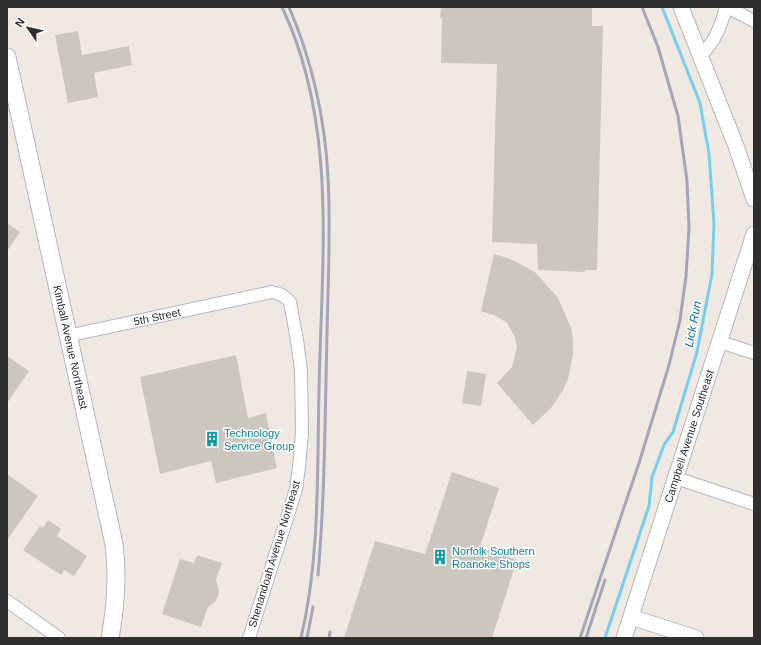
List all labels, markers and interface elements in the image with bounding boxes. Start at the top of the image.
north arrow [8,8,48,48]
text: N [13,16,27,29]
street label: Kimball Avenue Northeast [51,284,90,410]
water label: Lick Run [682,299,704,348]
street label: 5th Street [132,306,182,328]
street label: Campbell Avenue Southeast [662,368,716,504]
place label: Technology Service Group [224,427,294,452]
building icon: Technology Service Group [203,430,221,448]
street label: Shenandoah Avenue Northeast [246,479,302,629]
place label: Norfolk Southern Roanoke Shops [452,545,535,570]
building icon: Norfolk Southern Roanoke Shops [431,548,449,566]

